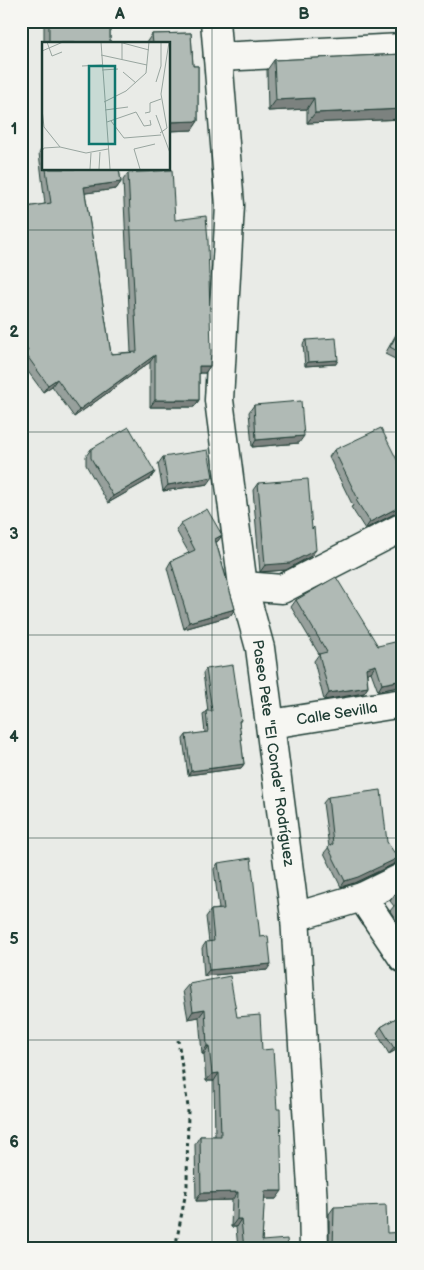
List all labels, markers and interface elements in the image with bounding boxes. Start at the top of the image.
text: A [114,5,125,24]
text: B [298,5,310,24]
inset map [42,42,170,170]
text: 1 [11,120,17,139]
text: 2 [9,323,19,342]
text: 3 [9,525,19,544]
street label: Paseo Pete "El Conde" Rodríguez [248,639,298,868]
street label: Calle Sevilla [295,698,379,730]
text: 4 [9,728,19,747]
text: 5 [9,930,19,949]
text: 6 [9,1133,19,1152]

